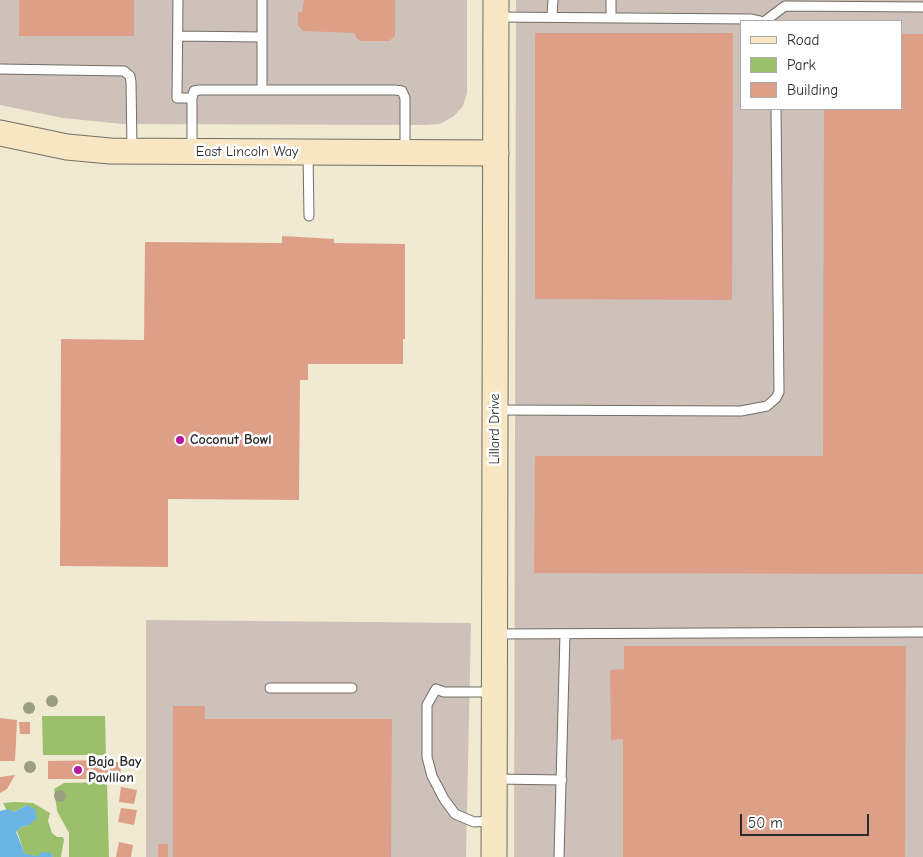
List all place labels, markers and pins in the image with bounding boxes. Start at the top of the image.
place label: Coconut Bowl [190,432,272,448]
marker: Coconut Bowl [174,434,186,446]
place label: Baja Bay Pavilion [88,754,141,786]
marker: Baja Bay Pavilion [72,764,84,776]

